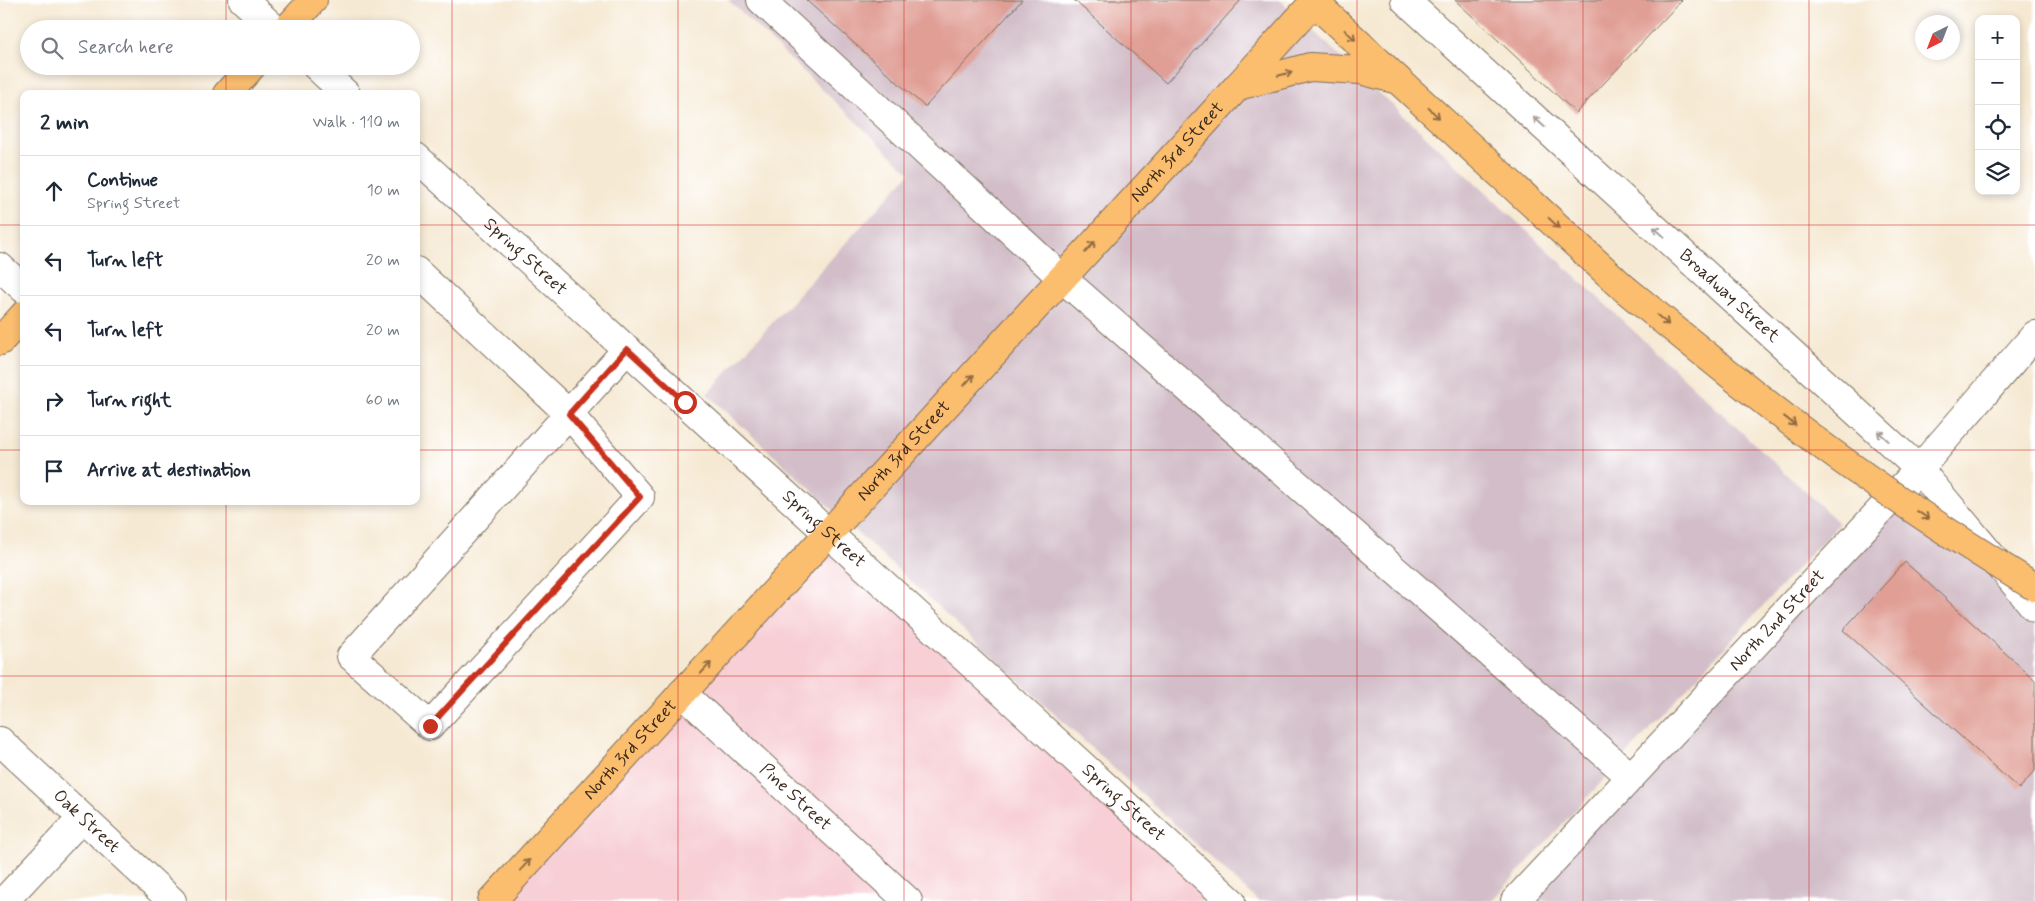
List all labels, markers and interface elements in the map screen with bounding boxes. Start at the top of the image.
north arrow [1915,15,1960,60]
map controls [1975,15,2020,195]
button: + [1975,15,2020,60]
search box [20,20,420,75]
one-way arrow [1343,29,1356,41]
icon: search [38,34,66,62]
text: Search here [78,35,174,60]
button: − [1975,60,2020,105]
one-way arrow [1277,69,1293,78]
street label: North 3rd Street [1125,97,1230,208]
button: locate [1975,105,2020,150]
one-way arrow [1428,107,1440,119]
text: 2 min [40,109,89,137]
text: Walk · 110 m [312,112,400,133]
one-way arrow [1533,117,1546,128]
button: layers [1975,150,2020,195]
text: Continue [87,168,158,193]
icon: ahead [40,177,68,205]
text: 10 m [367,180,400,201]
text: Spring Street [87,193,180,214]
street label: Spring Street [478,212,572,301]
one-way arrow [1547,217,1560,229]
one-way arrow [1653,226,1666,238]
one-way arrow [1084,241,1096,253]
street label: Broadway Street [1674,244,1785,348]
icon: left [40,247,68,275]
text: Turn left [87,248,163,273]
text: 20 m [366,250,400,271]
one-way arrow [1656,314,1669,325]
icon: left [40,317,68,345]
text: Turn left [87,318,163,343]
text: 20 m [366,320,400,341]
one-way arrow [963,373,975,386]
icon: right [40,387,68,415]
text: Turn right [87,388,171,413]
text: 60 m [366,390,400,411]
route start [674,391,697,414]
street label: North 3rd Street [852,396,956,507]
one-way arrow [1783,416,1797,426]
one-way arrow [1876,430,1889,442]
icon: arrive [40,457,68,485]
text: Arrive at destination [87,458,251,483]
street label: Spring Street [777,485,871,574]
one-way arrow [1915,510,1929,520]
street label: North 2nd Street [1724,564,1831,677]
one-way arrow [700,661,712,674]
street label: North 3rd Street [578,694,683,805]
route end [419,715,442,738]
street label: Pine Street [754,758,836,837]
street label: Spring Street [1077,759,1170,847]
street label: Oak Street [48,784,125,859]
one-way arrow [519,859,531,871]

